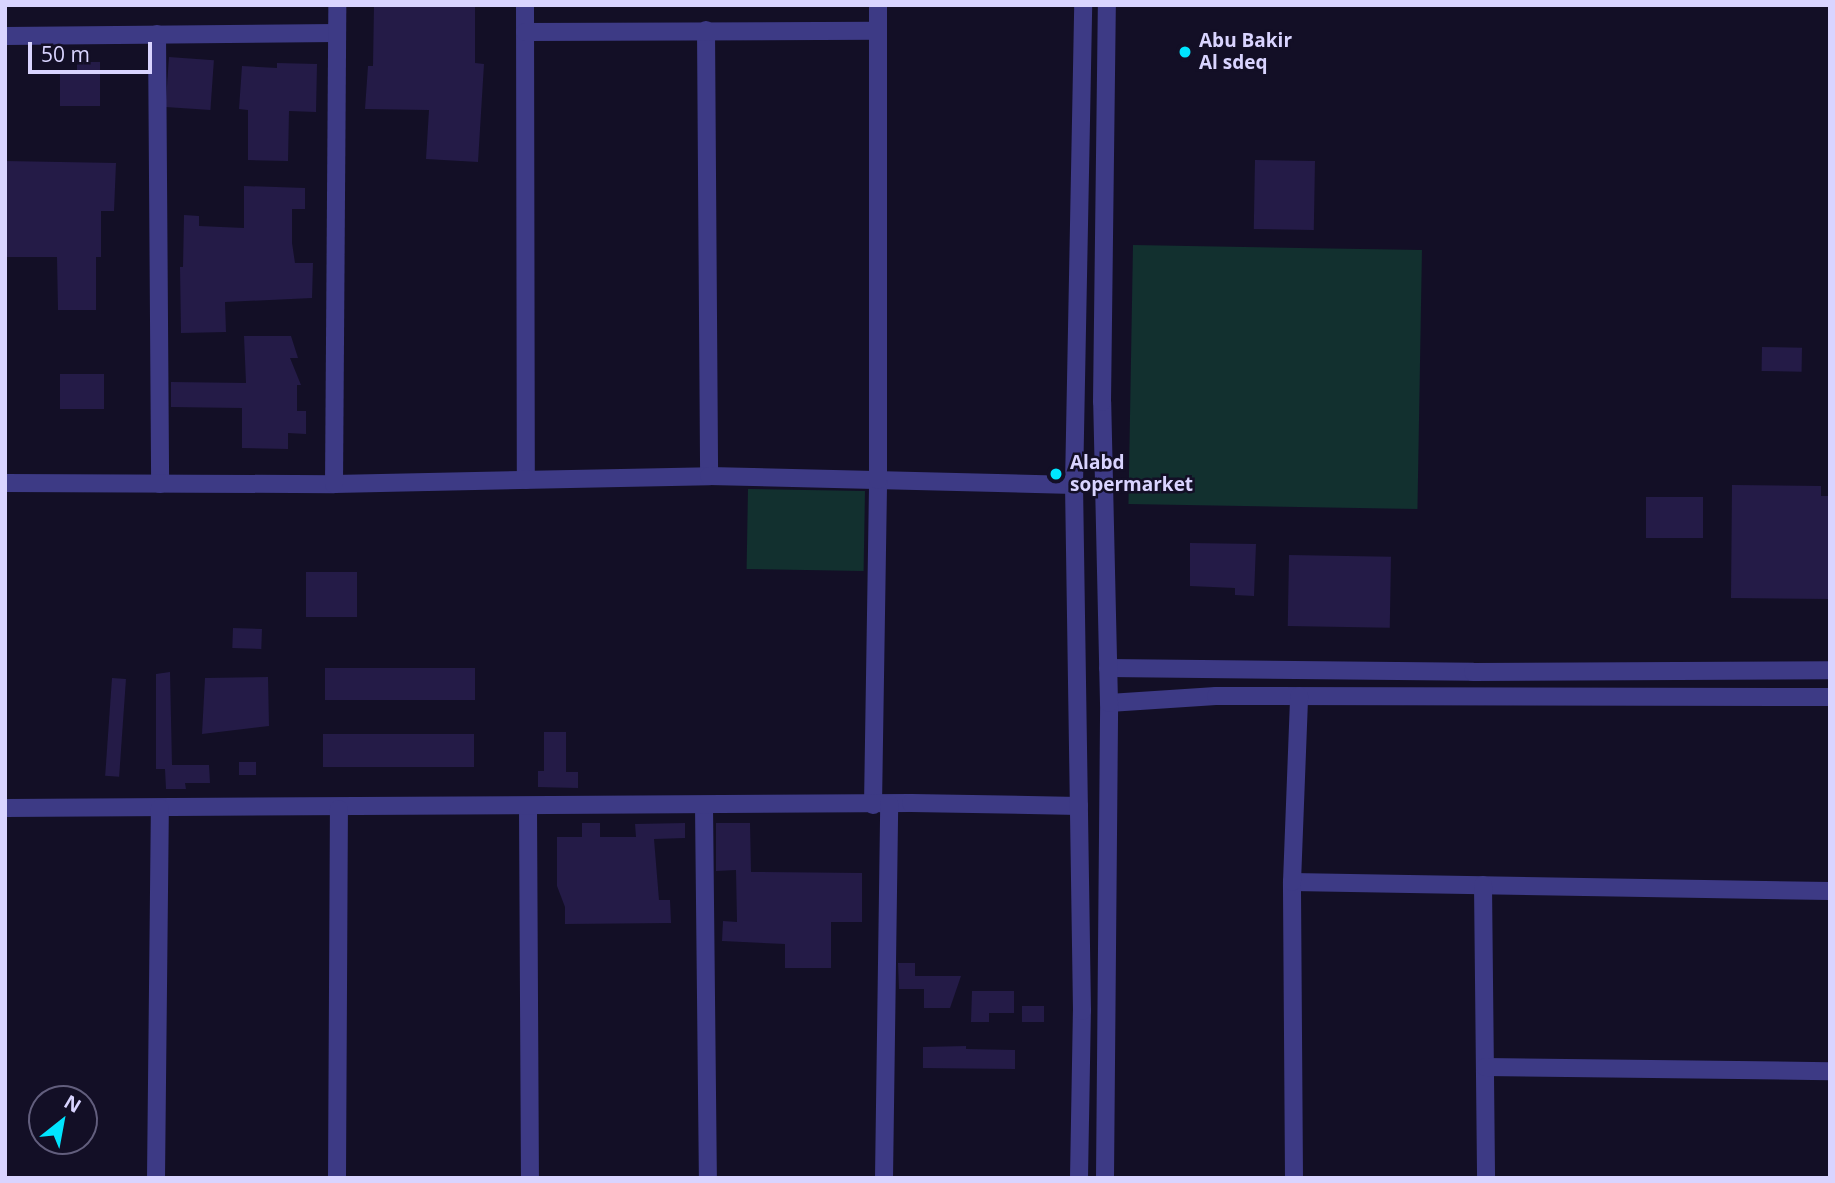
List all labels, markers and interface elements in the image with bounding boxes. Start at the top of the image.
scale bar [32,28,156,72]
place label: Abu Bakir Al sdeq [1199,30,1292,74]
text: 50 m [41,40,90,68]
marker: Abu Bakir Al sdeq [1177,44,1193,60]
place label: Alabd sopermarket [1070,452,1193,496]
marker: Alabd sopermarket [1048,466,1064,482]
north arrow [28,1085,98,1155]
text: N [59,1089,86,1119]

